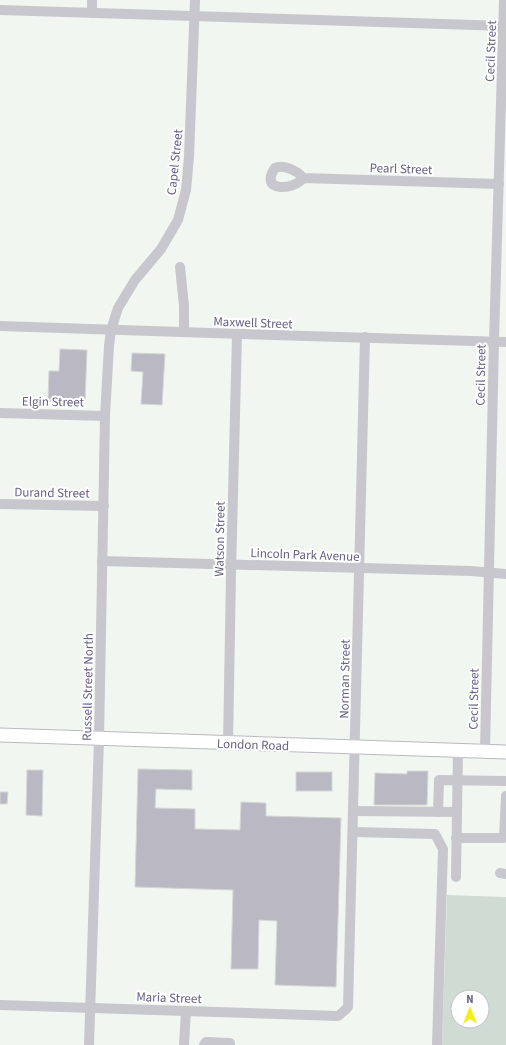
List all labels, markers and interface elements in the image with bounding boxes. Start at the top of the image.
street label: Cecil Street [481,19,501,82]
street label: Capel Street [163,128,187,196]
street label: Pearl Street [369,159,433,179]
street label: Maxwell Street [213,313,294,333]
street label: Cecil Street [471,344,491,406]
street label: Elgin Street [22,392,85,412]
street label: Durand Street [14,483,90,503]
street label: Watson Street [210,501,230,577]
street label: Lincoln Park Avenue [250,544,360,566]
street label: Russell Street North [78,633,98,741]
street label: Norman Street [335,638,355,719]
street label: Cecil Street [464,668,484,730]
street label: London Road [217,735,289,755]
street label: Maria Street [136,988,203,1008]
north arrow [450,989,490,1029]
text: N [466,992,474,1007]

